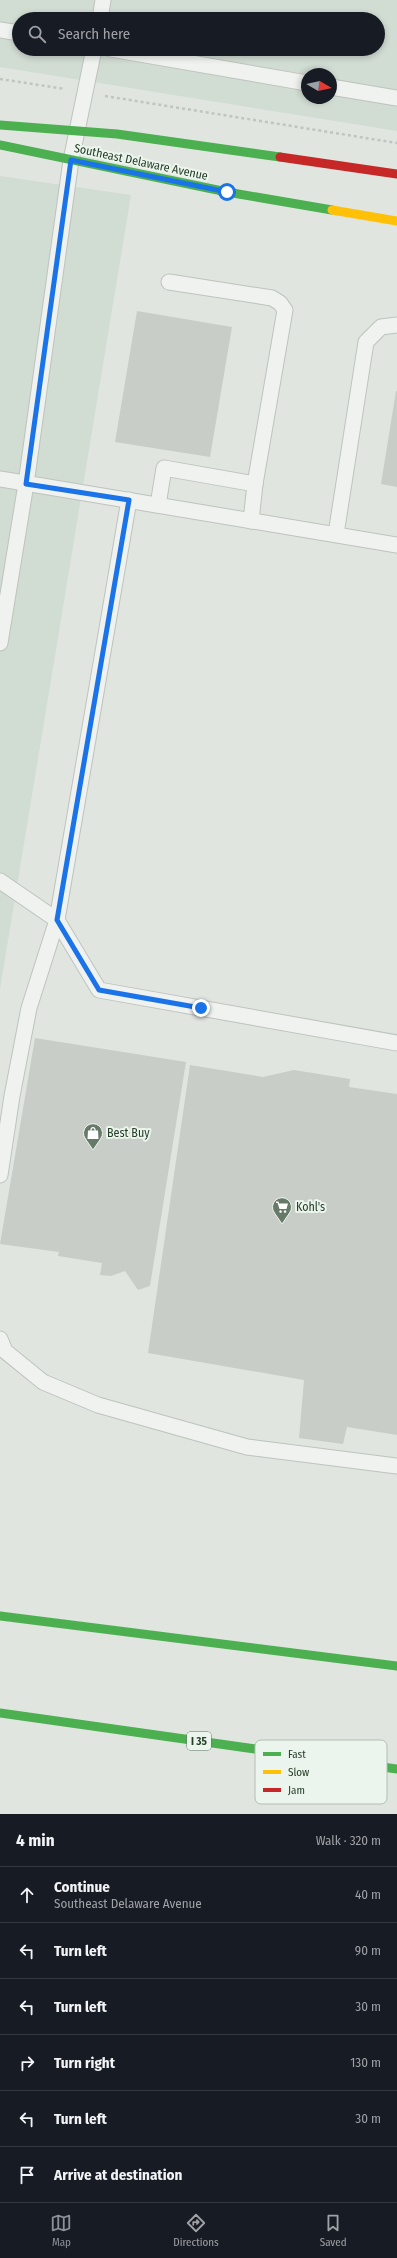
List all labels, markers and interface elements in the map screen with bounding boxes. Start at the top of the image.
search box [12,12,385,56]
icon: search [26,23,48,45]
text: Search here [58,25,130,43]
north arrow [301,68,337,104]
street label: Southeast Delaware Avenue [73,141,209,183]
route start [218,183,236,201]
route end [192,999,210,1017]
shop icon: Best Buy [82,1122,104,1150]
place label: Best Buy [107,1126,150,1140]
supermarket icon: Kohl's [271,1196,293,1224]
place label: Kohl's [296,1200,325,1214]
road number: I 35 [187,1732,211,1750]
legend [255,1740,387,1804]
text: Fast [288,1748,306,1761]
text: Slow [288,1766,309,1779]
text: Jam [288,1784,305,1797]
text: 4 min [16,1830,55,1851]
text: Walk · 320 m [316,1833,381,1848]
text: Continue [54,1878,110,1896]
icon: ahead [16,1884,38,1906]
text: 40 m [355,1887,381,1902]
text: Southeast Delaware Avenue [54,1896,202,1911]
icon: left [16,1940,38,1962]
text: Turn left [54,1942,107,1960]
text: 90 m [355,1943,381,1958]
icon: left [16,1996,38,2018]
text: Turn left [54,1998,107,2016]
text: 30 m [355,1999,381,2014]
icon: right [16,2052,38,2074]
text: Turn right [54,2054,115,2072]
text: 130 m [350,2055,381,2070]
icon: left [16,2108,38,2130]
text: Turn left [54,2110,107,2128]
text: 30 m [355,2111,381,2126]
icon: arrive [16,2164,38,2186]
text: Arrive at destination [54,2166,182,2184]
tab: Map [50,2212,72,2249]
tab: Directions [173,2212,219,2249]
tab: Saved [320,2212,347,2249]

